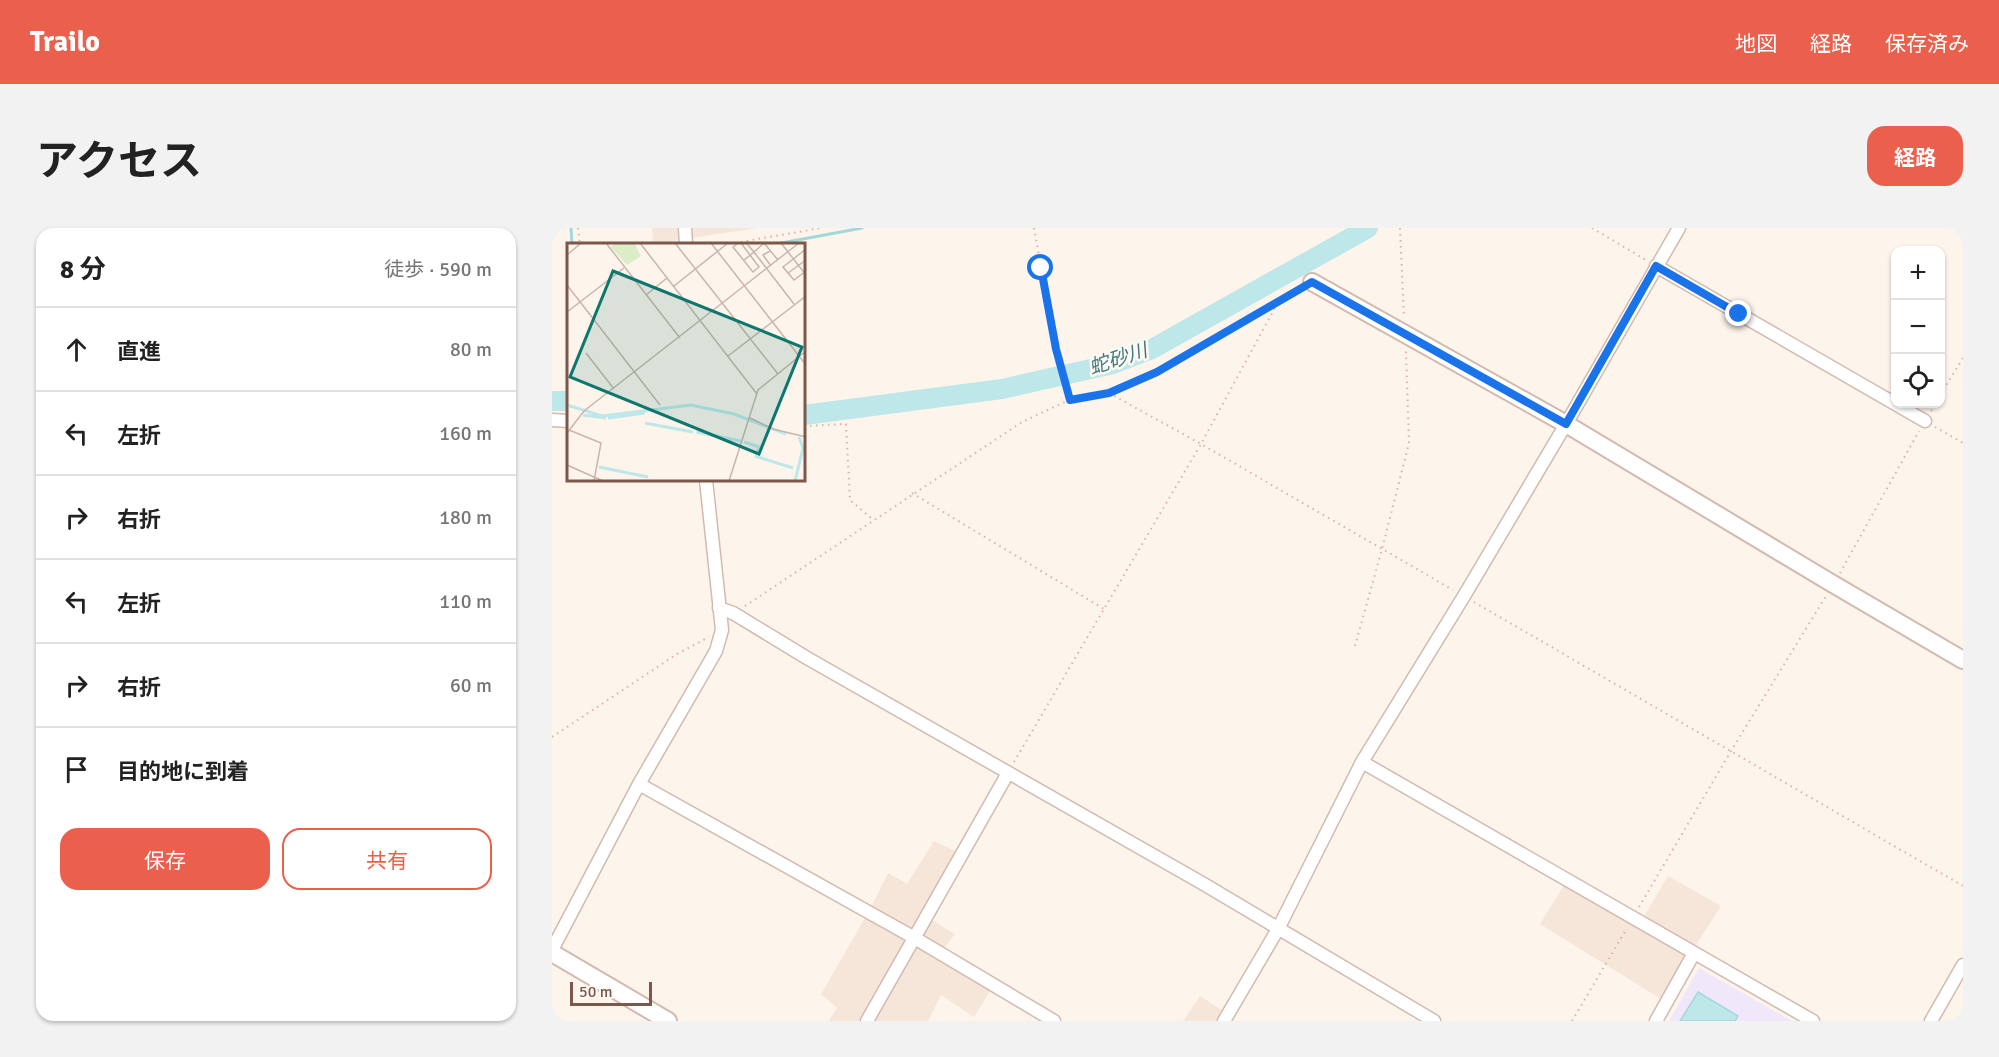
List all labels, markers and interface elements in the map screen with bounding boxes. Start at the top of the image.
text: Trailo [30,25,100,59]
text: 地図 [1735,31,1777,57]
text: 経路 [1810,31,1852,57]
text: 保存済み [1885,31,1969,57]
button: 経路 [1867,126,1963,186]
text: アクセス [36,136,202,187]
inset map [567,243,806,482]
map controls [1891,246,1945,408]
button: + [1891,246,1945,300]
text: 8 分 [60,254,106,286]
route start [1027,254,1053,280]
text: 徒歩 · 590 m [384,257,492,282]
route end [1725,300,1751,326]
button: − [1891,300,1945,354]
icon: ahead [60,333,93,366]
text: 80 m [450,337,492,362]
water label: 蛇砂川 [1086,337,1152,380]
text: 直進 [117,338,161,365]
button: locate [1891,354,1945,408]
icon: left [60,417,93,450]
text: 160 m [439,421,492,446]
text: 左折 [117,422,161,449]
icon: right [60,501,93,534]
text: 180 m [439,505,492,530]
text: 右折 [117,506,161,533]
icon: left [60,585,93,618]
text: 110 m [439,589,492,614]
text: 左折 [117,590,161,617]
icon: right [60,669,93,702]
text: 60 m [450,673,492,698]
text: 右折 [117,674,161,701]
icon: arrive [60,753,93,786]
text: 目的地に到着 [117,758,249,785]
button: 保存 [60,828,270,890]
button: 共有 [282,828,492,890]
scale bar [570,979,652,1006]
text: 50 m [579,982,613,1002]

